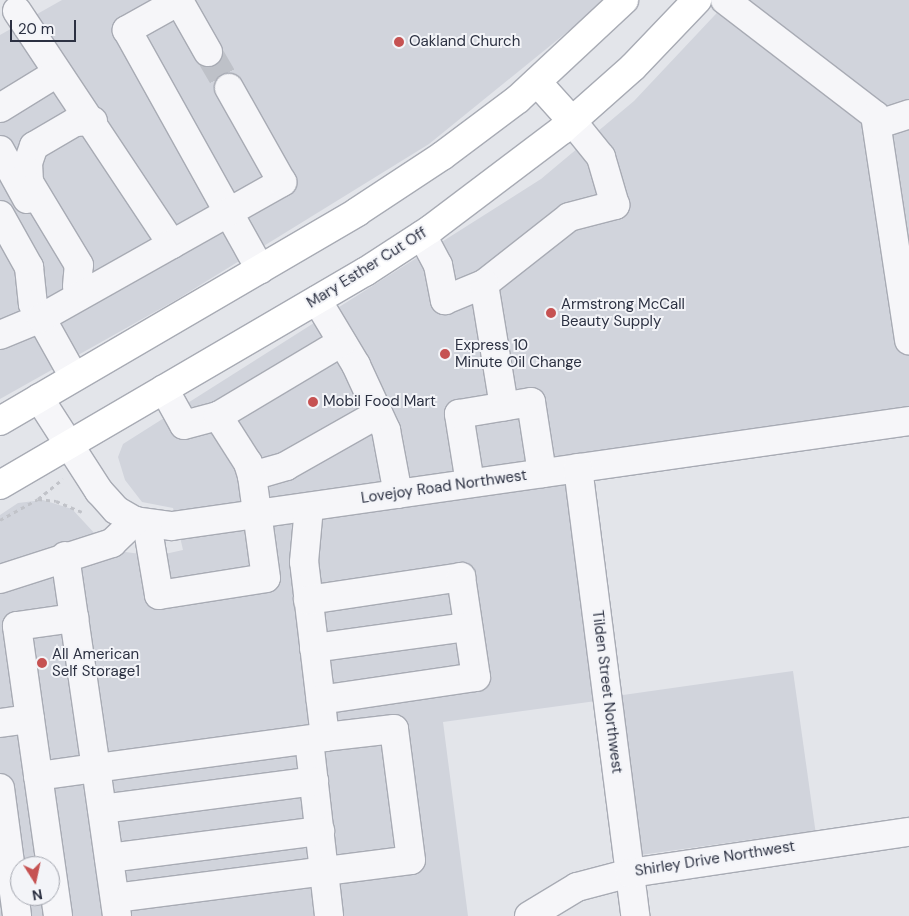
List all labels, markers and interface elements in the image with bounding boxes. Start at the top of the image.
scale bar [12,10,79,42]
text: 20 m [18,19,54,39]
place label: Oakland Church [409,33,520,51]
marker: Oakland Church [393,36,405,48]
street label: Mary Esther Cut Off [304,224,430,312]
place label: Armstrong McCall Beauty Supply [561,295,685,330]
marker: Armstrong McCall Beauty Supply [545,307,557,319]
place label: Express 10 Minute Oil Change [455,336,582,371]
marker: Express 10 Minute Oil Change [439,348,451,360]
place label: Mobil Food Mart [323,393,436,411]
marker: Mobil Food Mart [307,396,319,408]
street label: Lovejoy Road Northwest [360,466,528,508]
street label: Tilden Street Northwest [588,609,626,775]
place label: All American Self Storage1 [52,645,140,680]
marker: All American Self Storage1 [36,657,48,669]
street label: Shirley Drive Northwest [634,837,796,881]
north arrow [10,856,60,906]
text: N [31,885,44,905]

